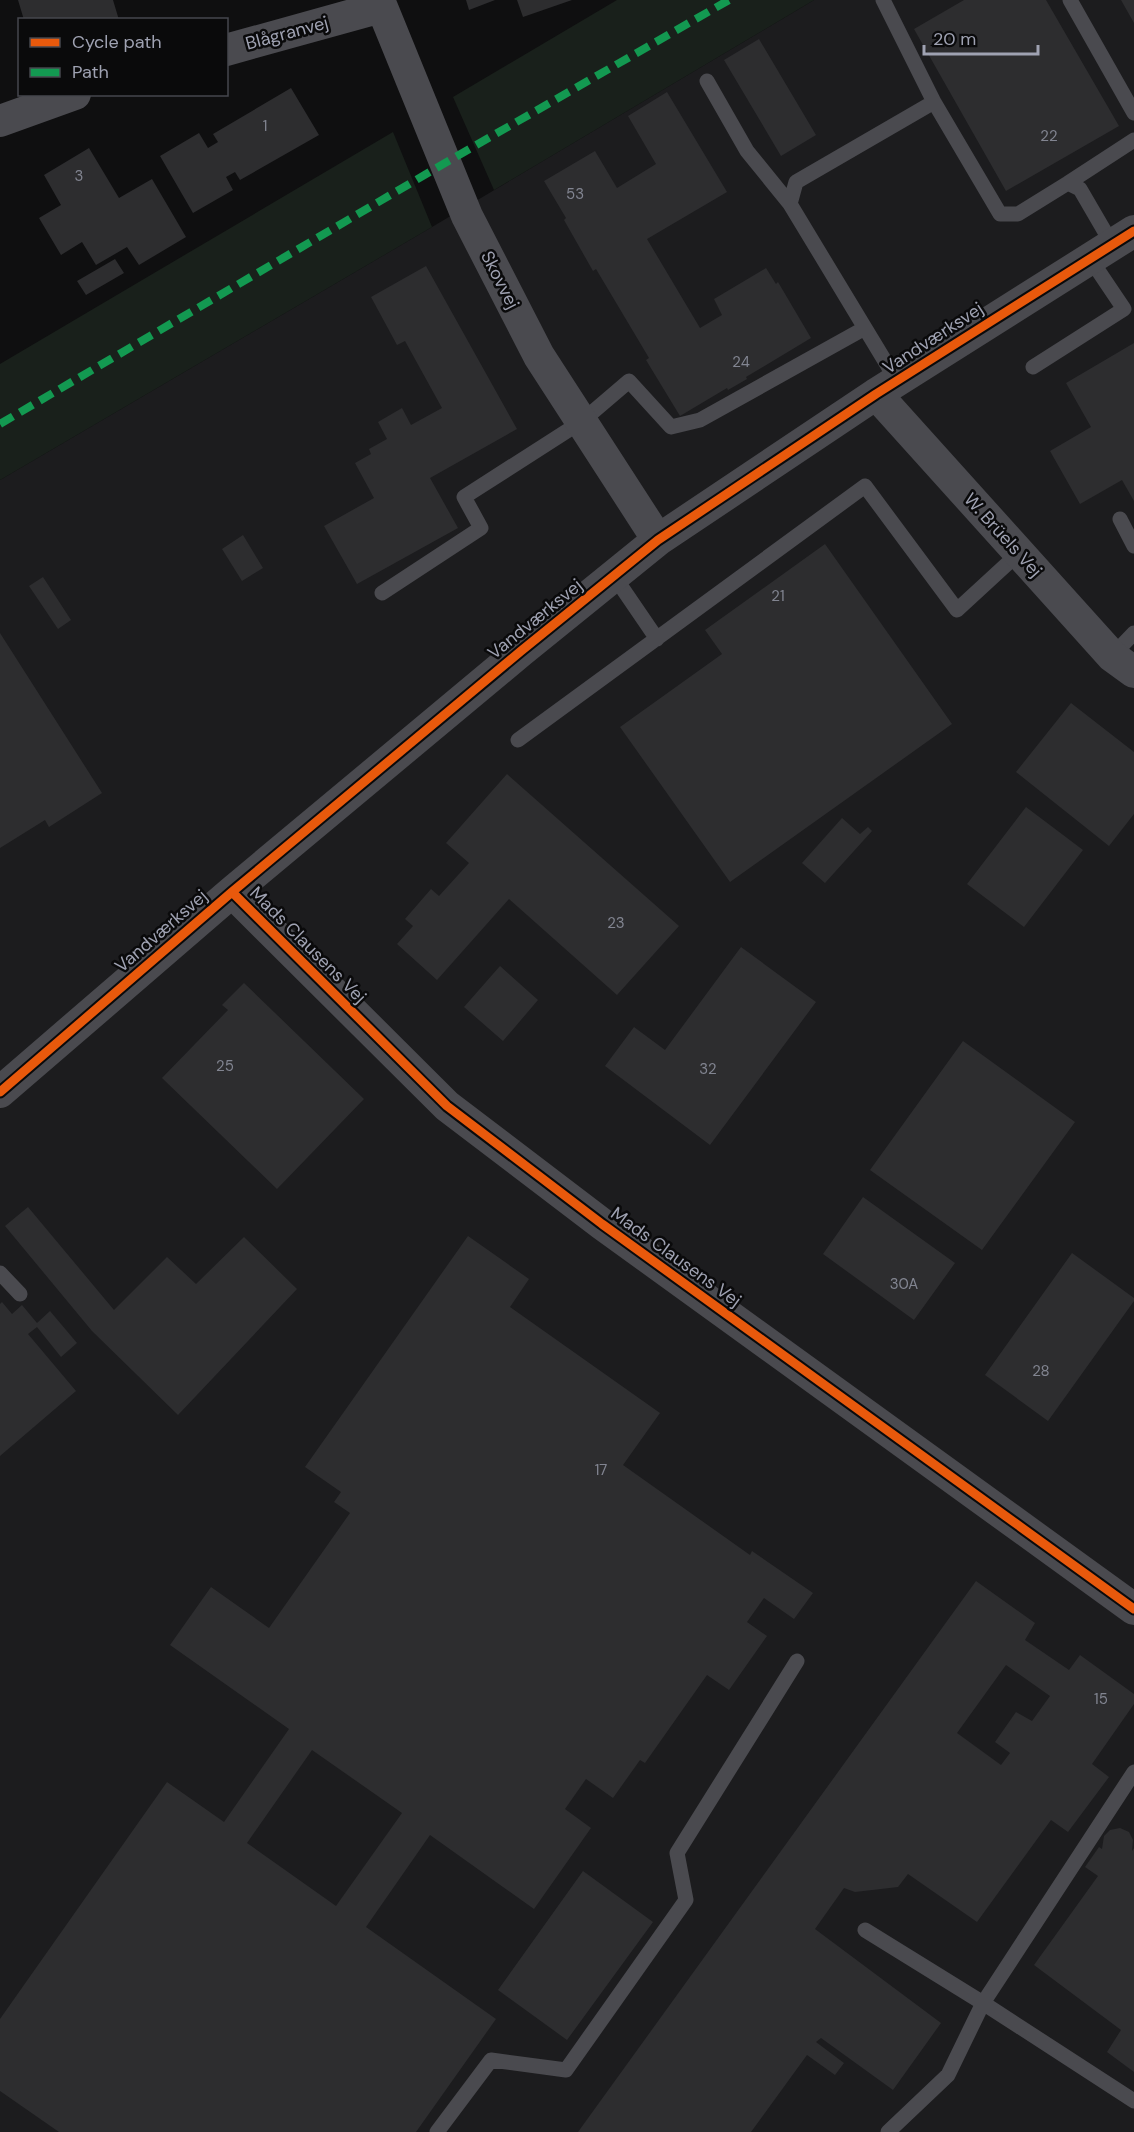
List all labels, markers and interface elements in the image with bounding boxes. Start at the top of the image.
street label: Blågranvej [243,10,331,56]
legend [18,18,228,96]
scale bar [924,18,1038,56]
text: 20 m [933,27,976,51]
text: Cycle path [72,30,162,54]
text: Path [72,60,109,84]
house number: 1 [263,116,267,136]
house number: 22 [1040,126,1058,146]
house number: 3 [75,166,83,186]
house number: 53 [566,184,584,204]
street label: Skovvej [475,247,525,313]
street label: Vandværksvej [878,297,988,379]
house number: 24 [732,352,750,372]
street label: W. Brüels Vej [959,488,1047,582]
street label: Vandværksvej [483,573,587,665]
house number: 21 [771,586,785,606]
street label: Mads Clausens Vej [244,881,372,1009]
street label: Vandværksvej [110,884,212,978]
house number: 23 [607,913,625,933]
house number: 25 [216,1056,234,1076]
house number: 32 [699,1059,717,1079]
street label: Mads Clausens Vej [606,1201,746,1313]
house number: 30A [890,1274,918,1294]
house number: 28 [1032,1361,1050,1381]
house number: 17 [595,1460,607,1480]
house number: 15 [1094,1689,1108,1709]

